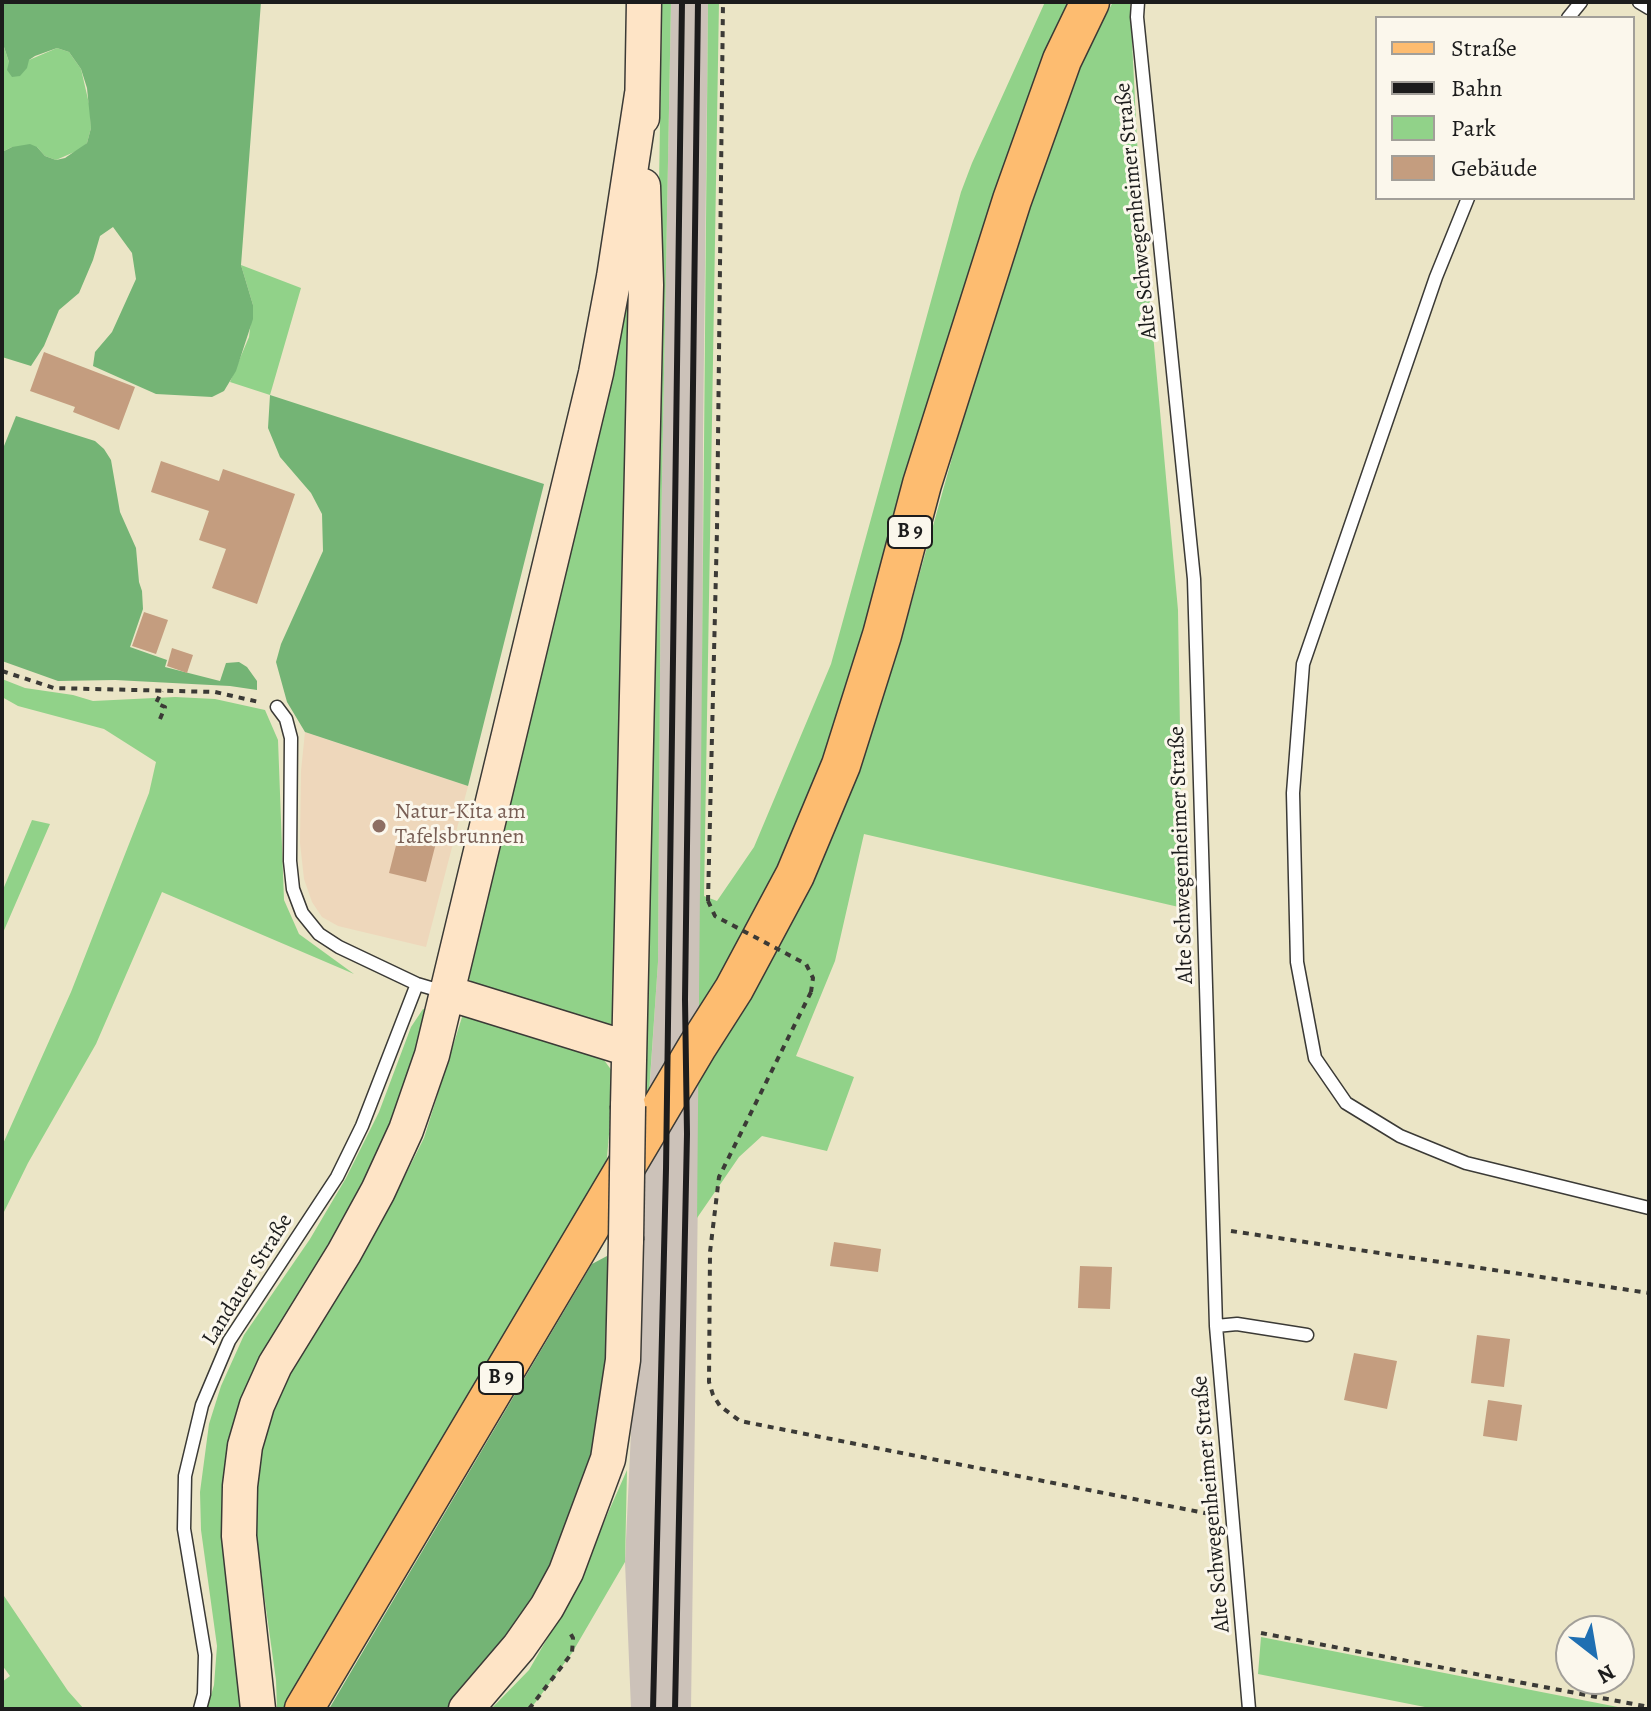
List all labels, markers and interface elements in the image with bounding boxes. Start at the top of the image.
legend [1375,16,1635,200]
text: Straße [1451,32,1517,64]
text: Bahn [1451,72,1502,104]
street label: Alte Schwegenheimer Straße [1110,81,1164,341]
text: Park [1451,112,1496,144]
text: Gebäude [1451,152,1537,184]
road number: B 9 [888,516,932,548]
street label: Alte Schwegenheimer Straße [1164,726,1200,984]
place label: Natur-Kita am Tafelsbrunnen [395,800,526,852]
marker: Natur-Kita am Tafelsbrunnen [370,817,388,835]
street label: Landauer Straße [197,1209,299,1351]
road number: B 9 [479,1362,523,1394]
street label: Alte Schwegenheimer Straße [1188,1374,1236,1634]
north arrow [1555,1615,1635,1695]
text: N [1592,1657,1621,1691]

